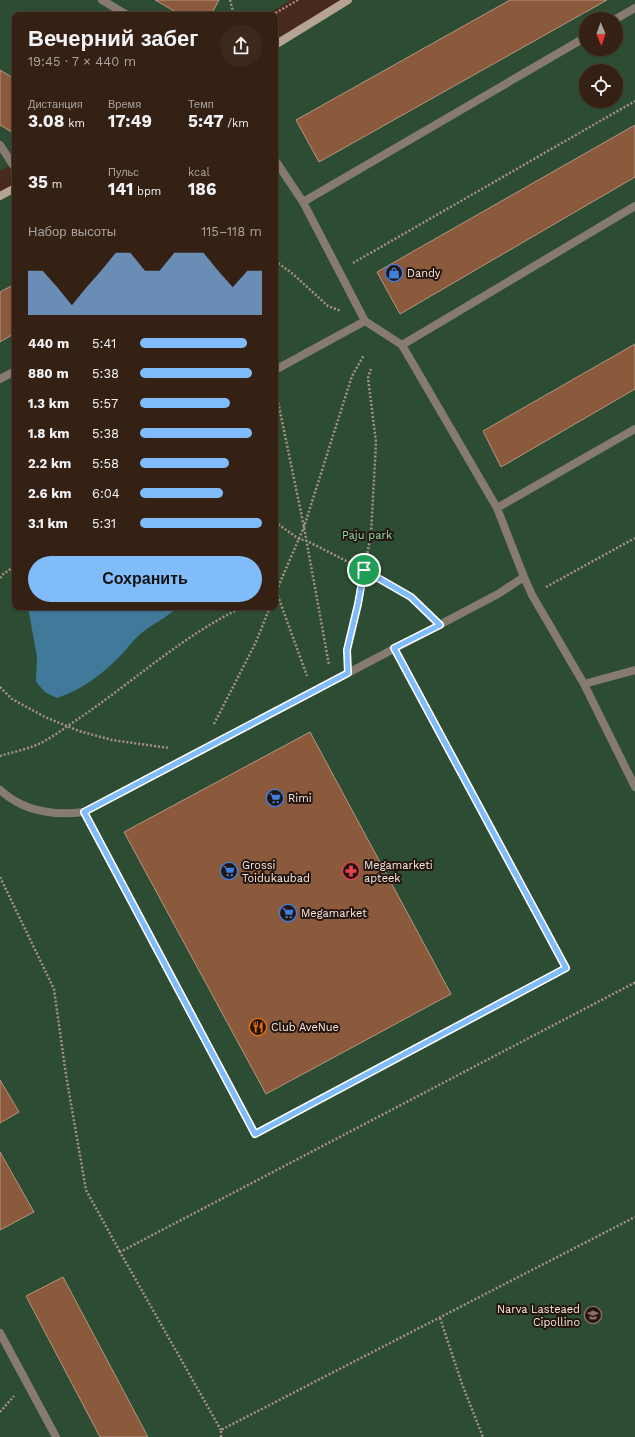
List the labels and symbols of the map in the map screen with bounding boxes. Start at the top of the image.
north arrow [579,12,623,56]
shop icon: Dandy [384,263,404,283]
place label: Dandy [407,267,441,280]
park label: Paju park [342,529,392,542]
pin [347,553,381,587]
supermarket icon: Rimi [265,788,285,808]
place label: Rimi [288,792,312,805]
place label: Grossi Toidukaubad [242,859,310,885]
place label: Megamarketi apteek [364,859,433,885]
supermarket icon: Grossi Toidukaubad [219,861,239,881]
pharmacy icon: Megamarketi apteek [341,861,361,881]
supermarket icon: Megamarket [278,903,298,923]
place label: Megamarket [301,907,367,920]
restaurant icon: Club AveNue [248,1017,268,1037]
place label: Club AveNue [271,1021,339,1034]
place label: Narva Lasteaed Cipollino [497,1303,580,1329]
school or university icon: Narva Lasteaed Cipollino [583,1305,603,1325]

